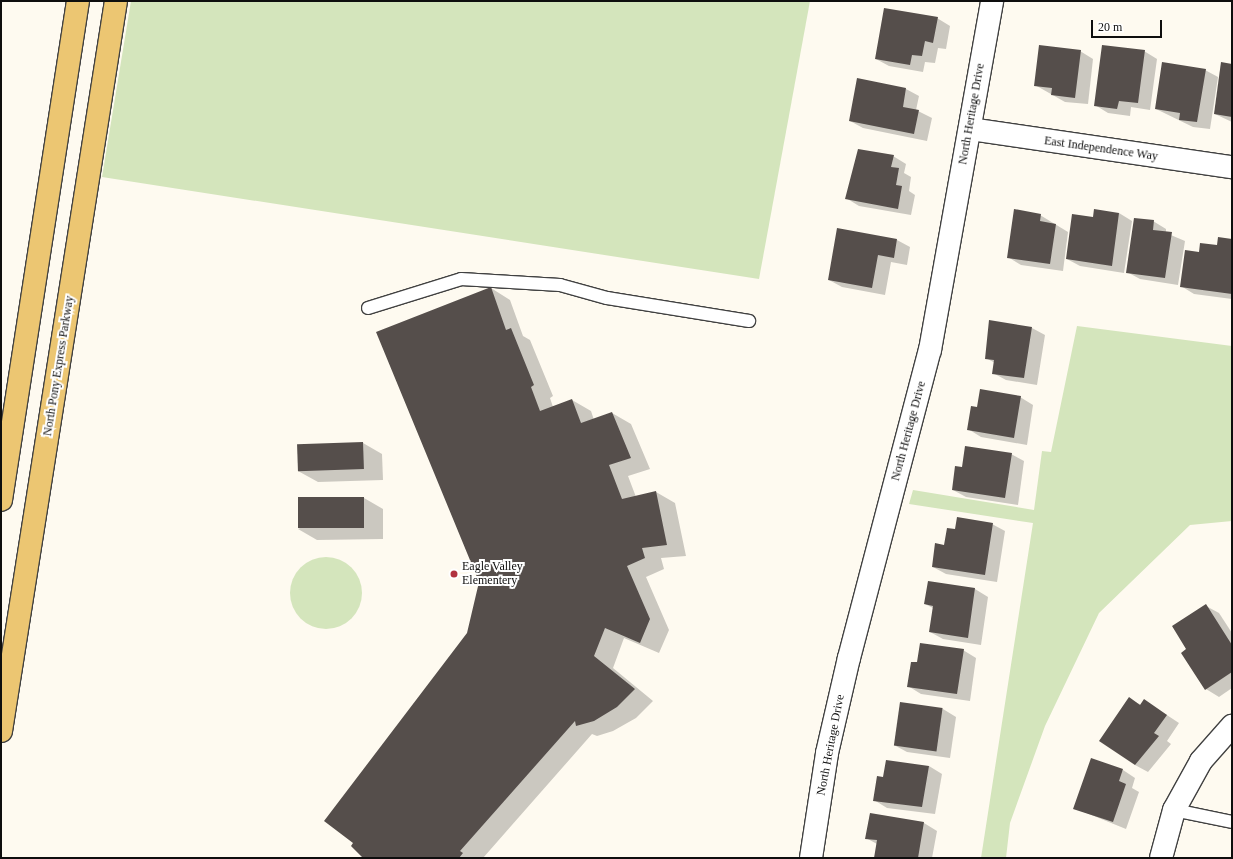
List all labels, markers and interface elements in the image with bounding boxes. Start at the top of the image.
scale bar [1093,12,1164,38]
text: 20 m [1098,20,1122,34]
street label: North Heritage Drive [956,62,988,166]
street label: East Independence Way [1043,134,1159,164]
street label: North Pony Express Parkway [41,295,77,437]
street label: North Heritage Drive [889,380,929,482]
place label: Eagle Valley Elementery [462,560,523,588]
marker: Eagle Valley Elementery [449,569,459,579]
street label: North Heritage Drive [814,693,848,797]

